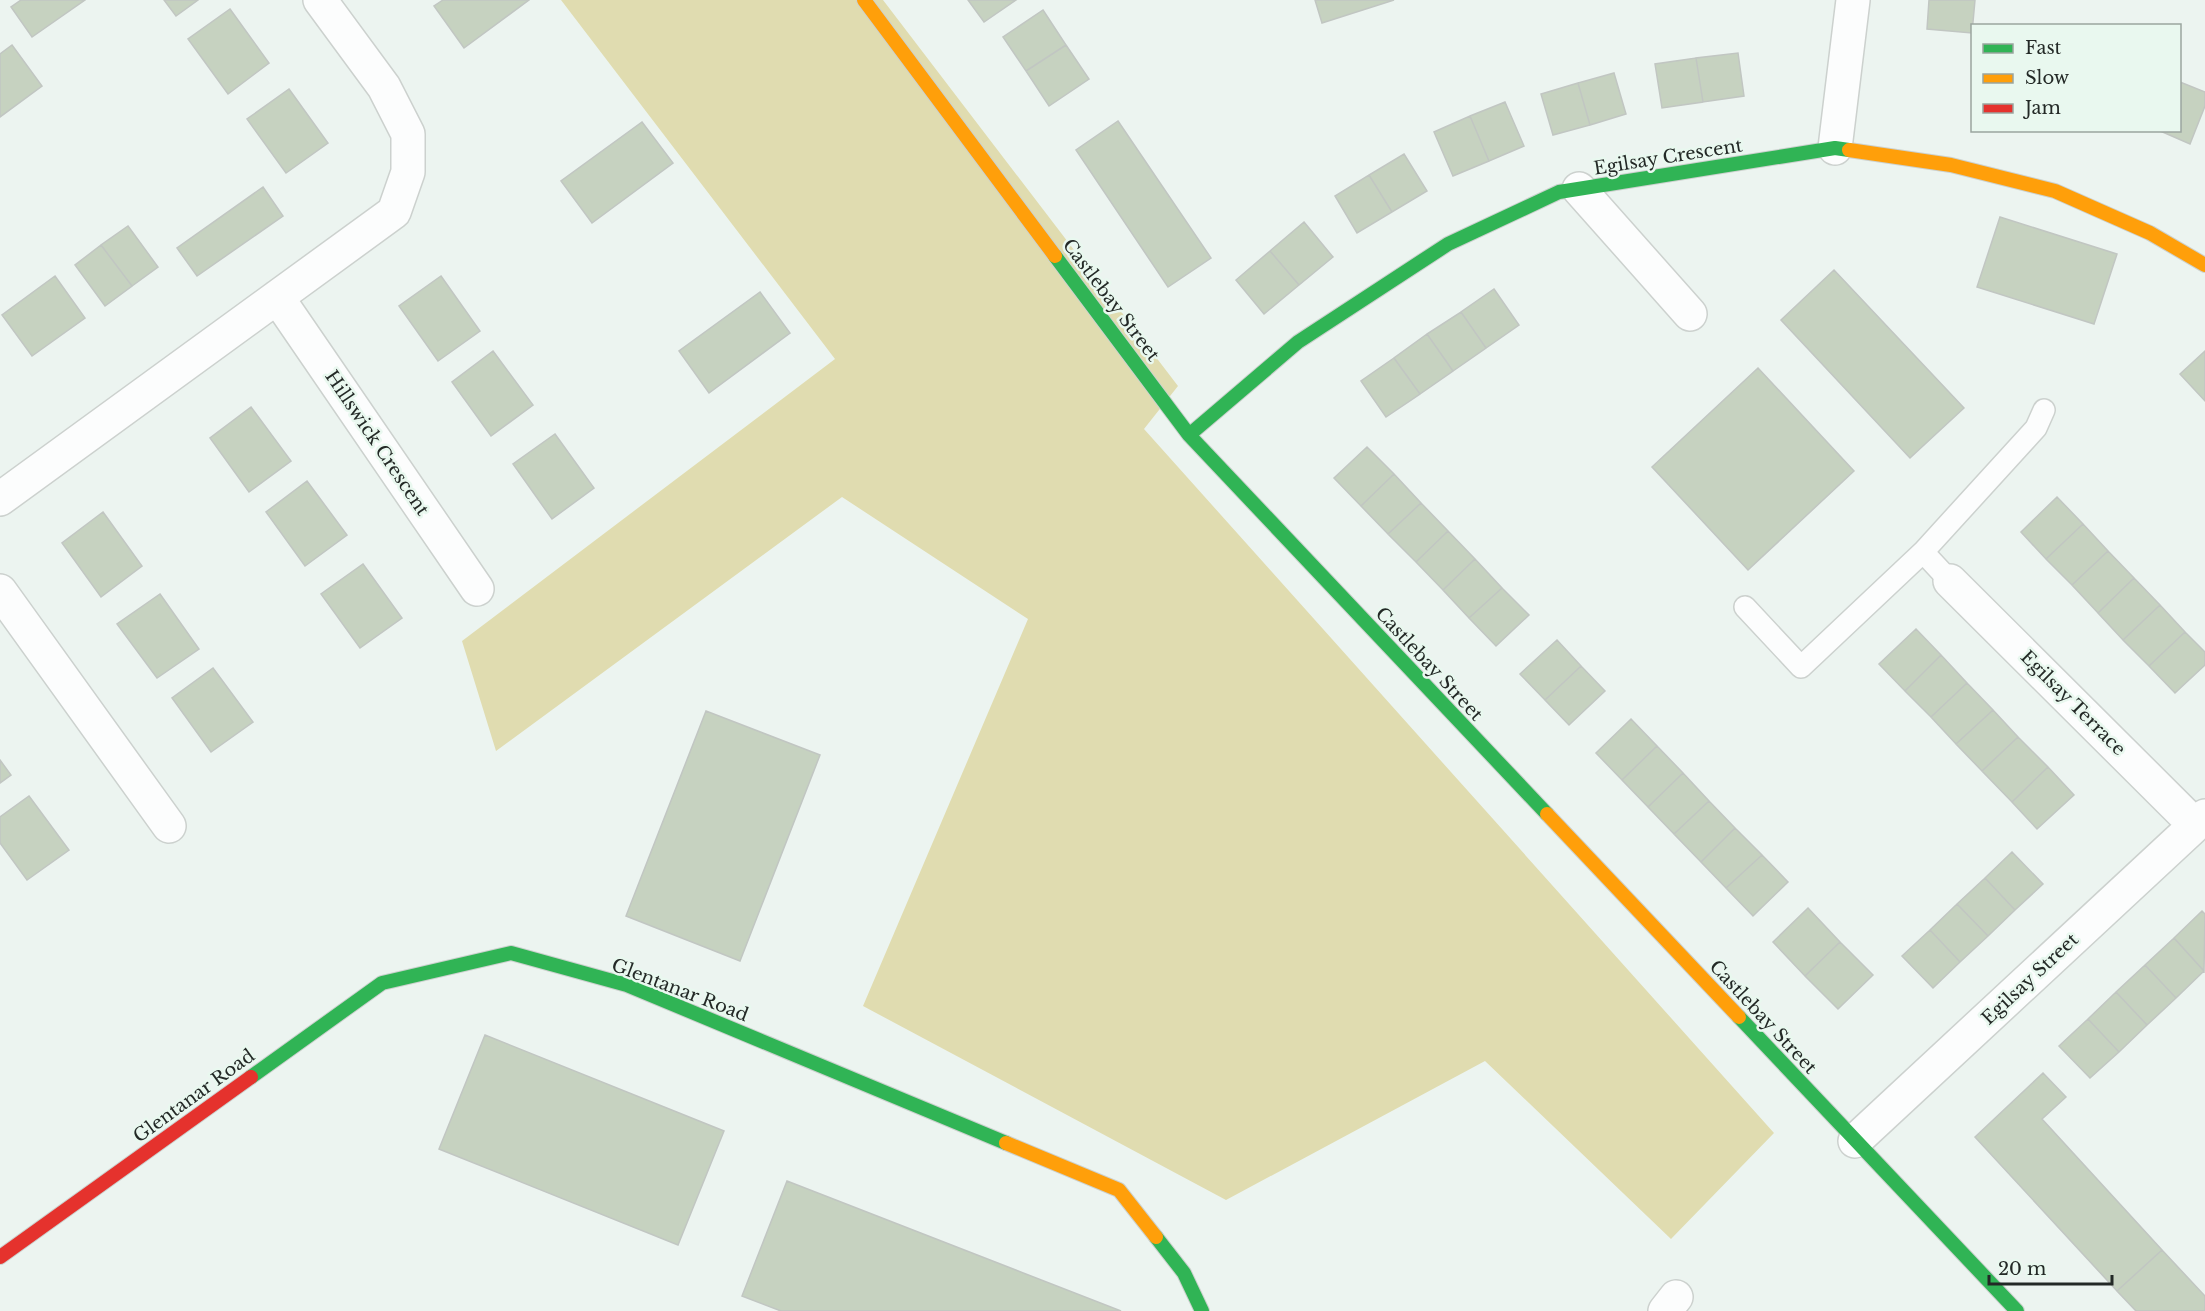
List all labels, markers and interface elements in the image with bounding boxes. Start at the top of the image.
legend [1971,24,2181,132]
text: Fast [2025,37,2062,59]
text: Slow [2025,67,2070,89]
text: Jam [2023,97,2061,119]
street label: Egilsay Crescent [1592,134,1744,180]
street label: Castlebay Street [1058,235,1164,366]
street label: Hillswick Crescent [320,366,434,520]
street label: Castlebay Street [1371,603,1487,725]
street label: Egilsay Terrace [2016,646,2130,760]
street label: Egilsay Street [1977,929,2083,1029]
street label: Glentanar Road [609,954,751,1026]
street label: Castlebay Street [1705,956,1821,1078]
street label: Glentanar Road [129,1045,259,1147]
scale bar [1989,1248,2112,1286]
text: 20 m [1998,1258,2046,1280]

